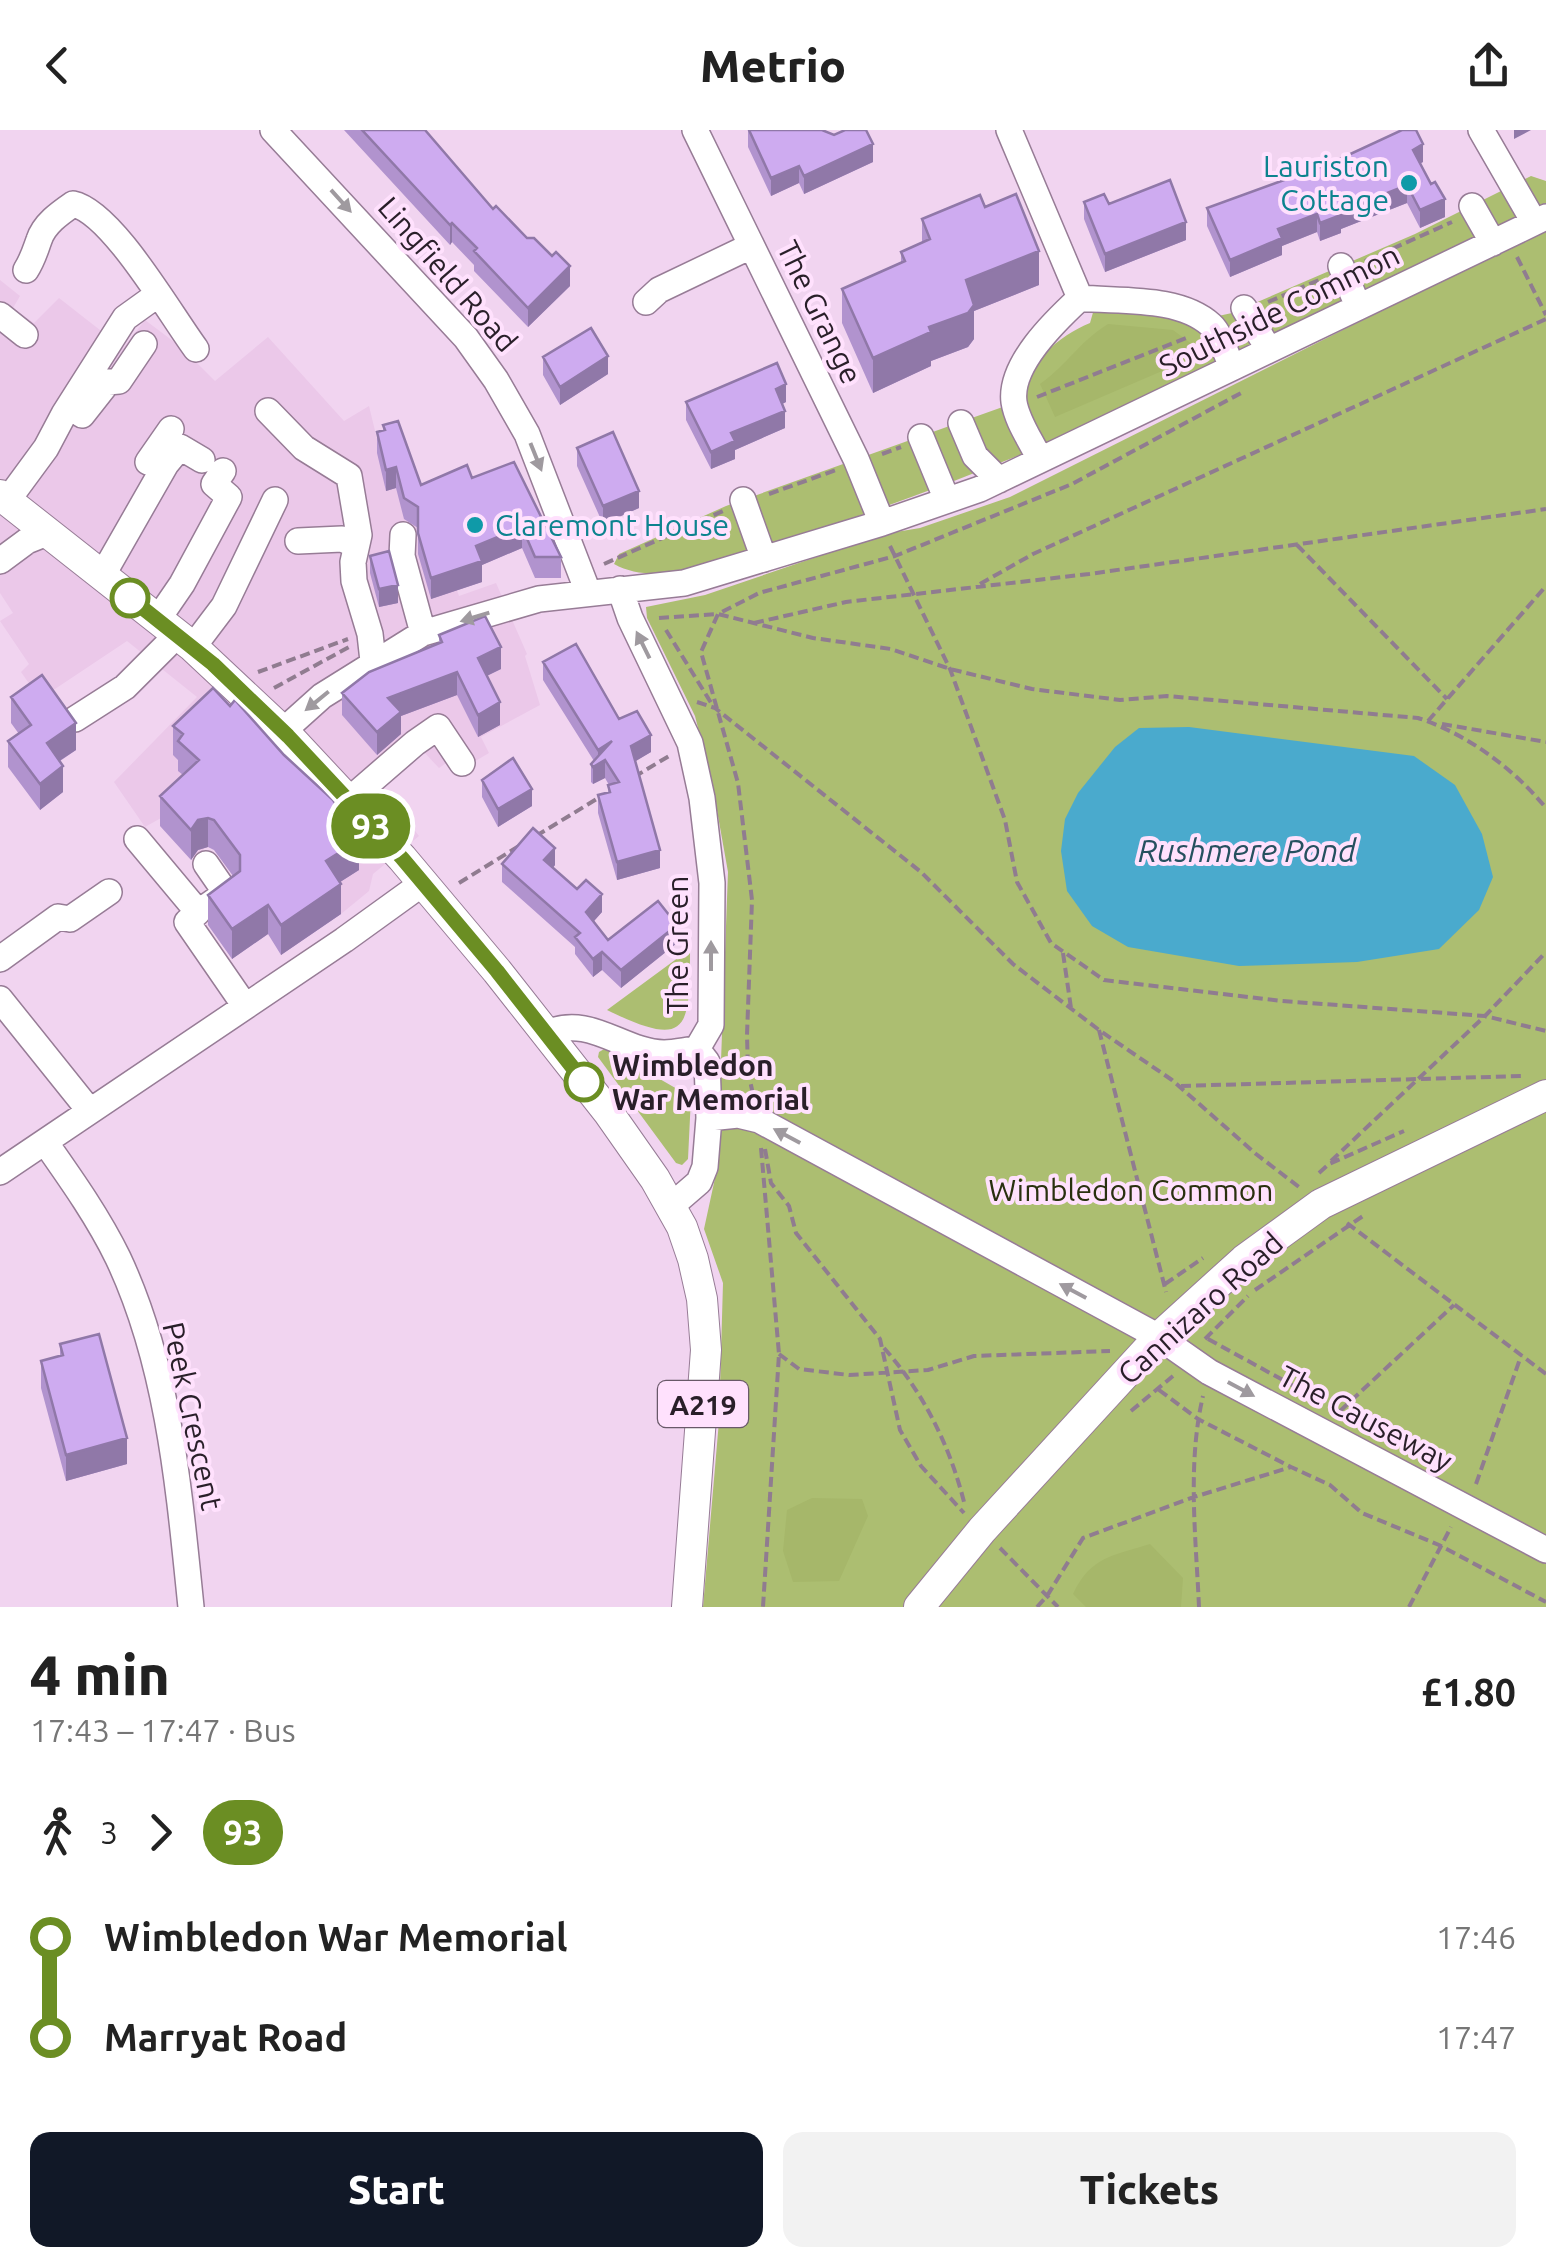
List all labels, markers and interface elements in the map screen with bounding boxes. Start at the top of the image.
icon: back [30,38,85,93]
icon: share [1461,38,1516,93]
text: Metrio [700,40,846,91]
place label: Lauriston Cottage [1263,149,1389,217]
marker: Lauriston Cottage [1398,172,1420,194]
one-way arrow [329,188,352,212]
street label: Lingfield Road [372,190,524,358]
street label: The Grange [771,235,869,389]
street label: Southside Common [1153,237,1405,383]
one-way arrow [529,443,545,473]
place label: Claremont House [495,508,729,542]
marker: Claremont House [464,514,486,536]
unlabelled marker [111,579,149,617]
one-way arrow [460,610,490,625]
one-way arrow [634,630,651,659]
one-way arrow [304,690,329,711]
line badge: 93 [326,794,416,858]
text: 93 [351,806,391,846]
water label: Rushmere Pond [1138,832,1357,868]
street label: The Green [660,876,694,1014]
one-way arrow [704,939,720,971]
place label: Wimbledon War Memorial [612,1048,809,1116]
marker: Wimbledon War Memorial [565,1063,603,1101]
one-way arrow [773,1127,802,1144]
park label: Wimbledon Common [989,1173,1273,1207]
street label: Cannizaro Road [1111,1225,1289,1391]
one-way arrow [1059,1282,1087,1300]
street label: Peek Crescent [157,1319,230,1513]
street label: The Causeway [1274,1358,1458,1478]
one-way arrow [1227,1380,1256,1397]
road number: A219 [658,1381,748,1427]
text: 4 min [30,1644,170,1705]
text: £1.80 [1421,1671,1516,1713]
text: 17:43 – 17:47 · Bus [30,1712,296,1748]
icon: walk [30,1805,85,1860]
icon: forward [133,1805,188,1860]
text: 93 [223,1812,263,1852]
text: 3 [100,1814,118,1850]
text: Wimbledon War Memorial [104,1916,567,1958]
text: 17:46 [1436,1919,1516,1955]
text: Marryat Road [104,2016,347,2058]
text: 17:47 [1436,2019,1516,2055]
button: Start [30,2132,763,2247]
button: Tickets [783,2132,1516,2247]

